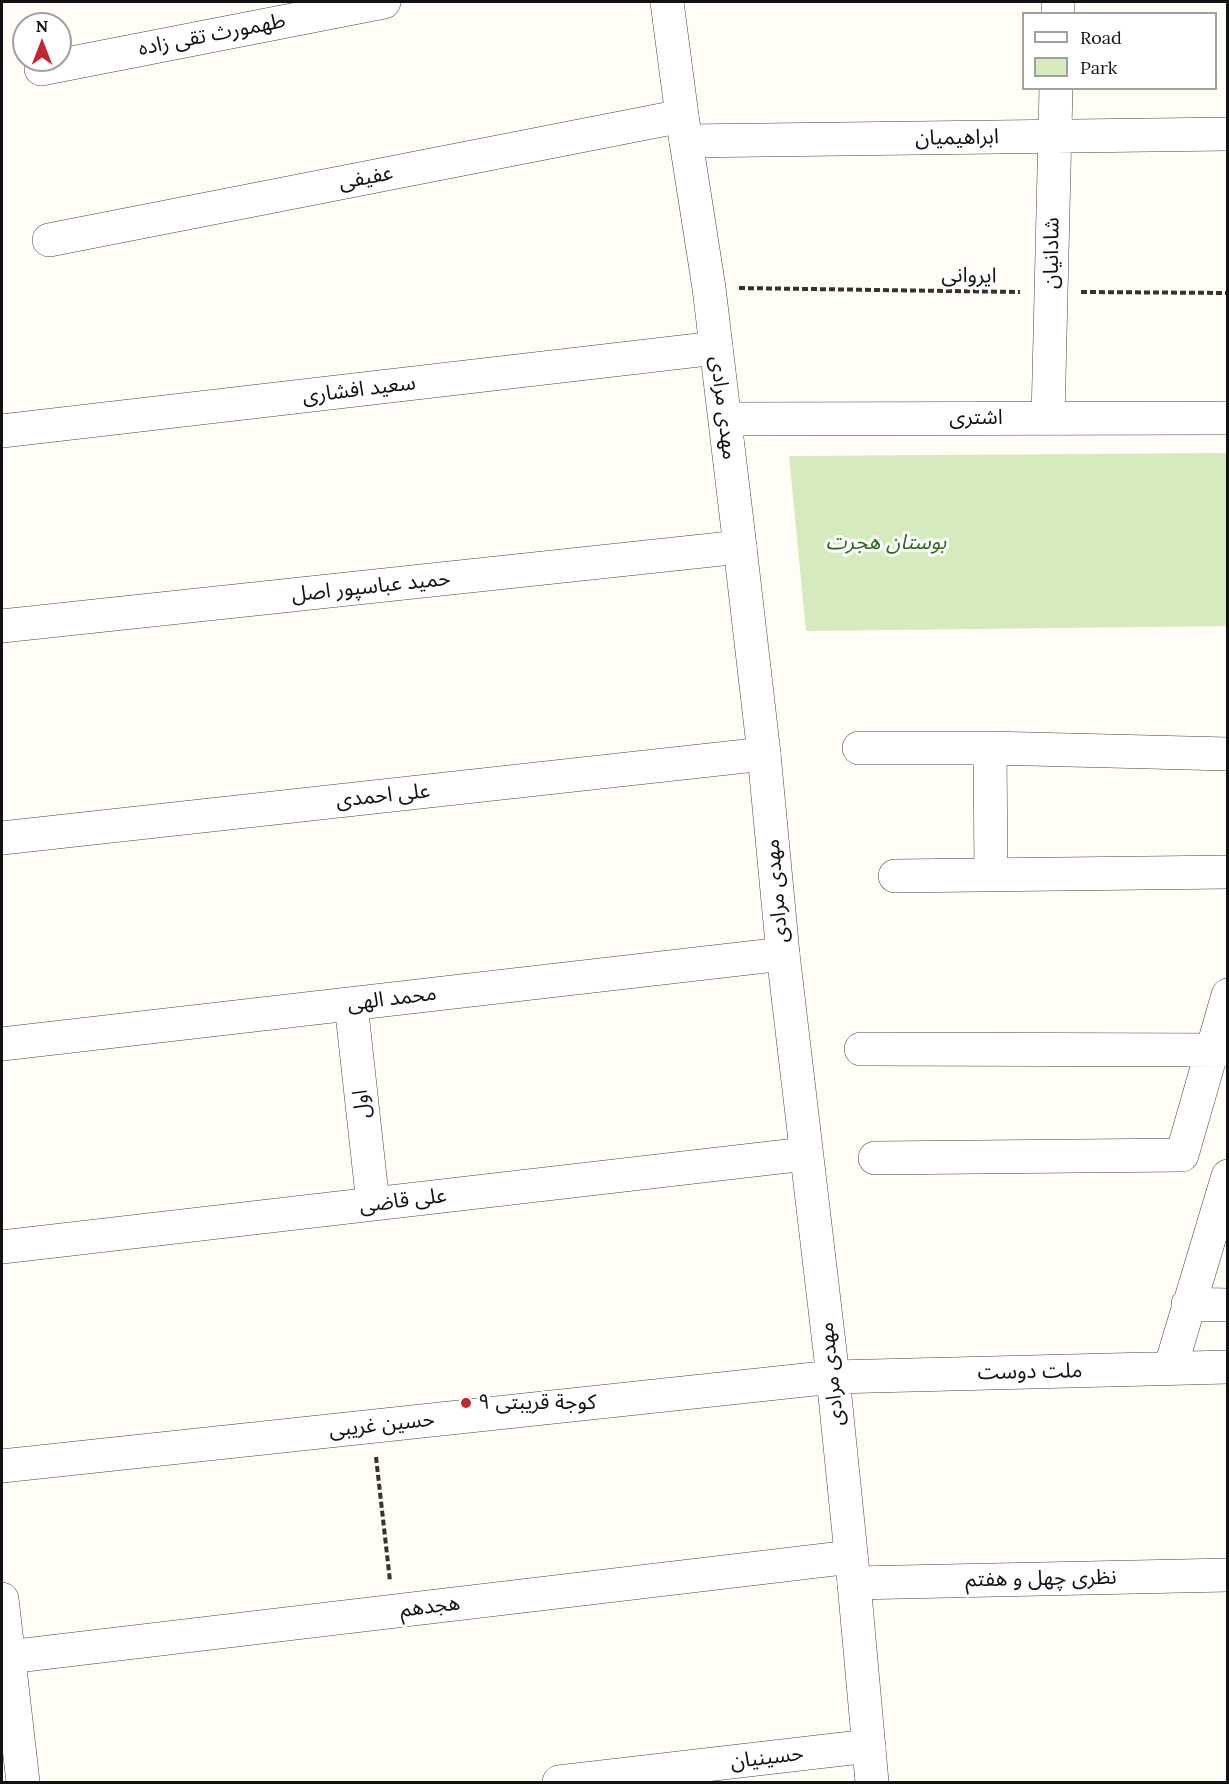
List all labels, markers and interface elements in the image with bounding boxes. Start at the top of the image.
street label: طهمورث تقی زاده [136,8,288,62]
north arrow [12,12,72,72]
legend [1022,12,1217,90]
text: N [36,16,48,36]
text: Road [1080,26,1122,49]
text: Park [1080,56,1117,79]
street label: ابراهیمیان [915,125,999,151]
street label: عفیفی [337,160,395,196]
street label: شادانیان [1039,217,1065,289]
street label: ایروانی [941,263,997,289]
street label: مهدی مرادی [704,355,742,461]
street label: سعید افشاری [301,371,417,409]
street label: اشتری [949,405,1003,431]
park label: بوستان هجرت [826,530,946,556]
street label: حمید عباسپور اصل [290,566,452,608]
street label: علی احمدی [335,779,431,813]
street label: مهدی مرادی [760,838,794,944]
street label: محمد الهی [346,981,438,1017]
street label: اول [348,1088,376,1120]
street label: علی قاضی [358,1183,448,1219]
street label: مهدی مرادی [814,1321,850,1427]
street label: ملت دوست [977,1358,1083,1386]
place label: ۹ کوجة قریبتی [478,1390,596,1416]
marker: ۹ کوجة قریبتی [459,1396,473,1410]
street label: حسین غریبی [328,1407,436,1443]
street label: نظری چهل و هفتم [965,1565,1117,1593]
street label: هجدهم [398,1591,462,1623]
street label: حسینیان [729,1741,805,1775]

